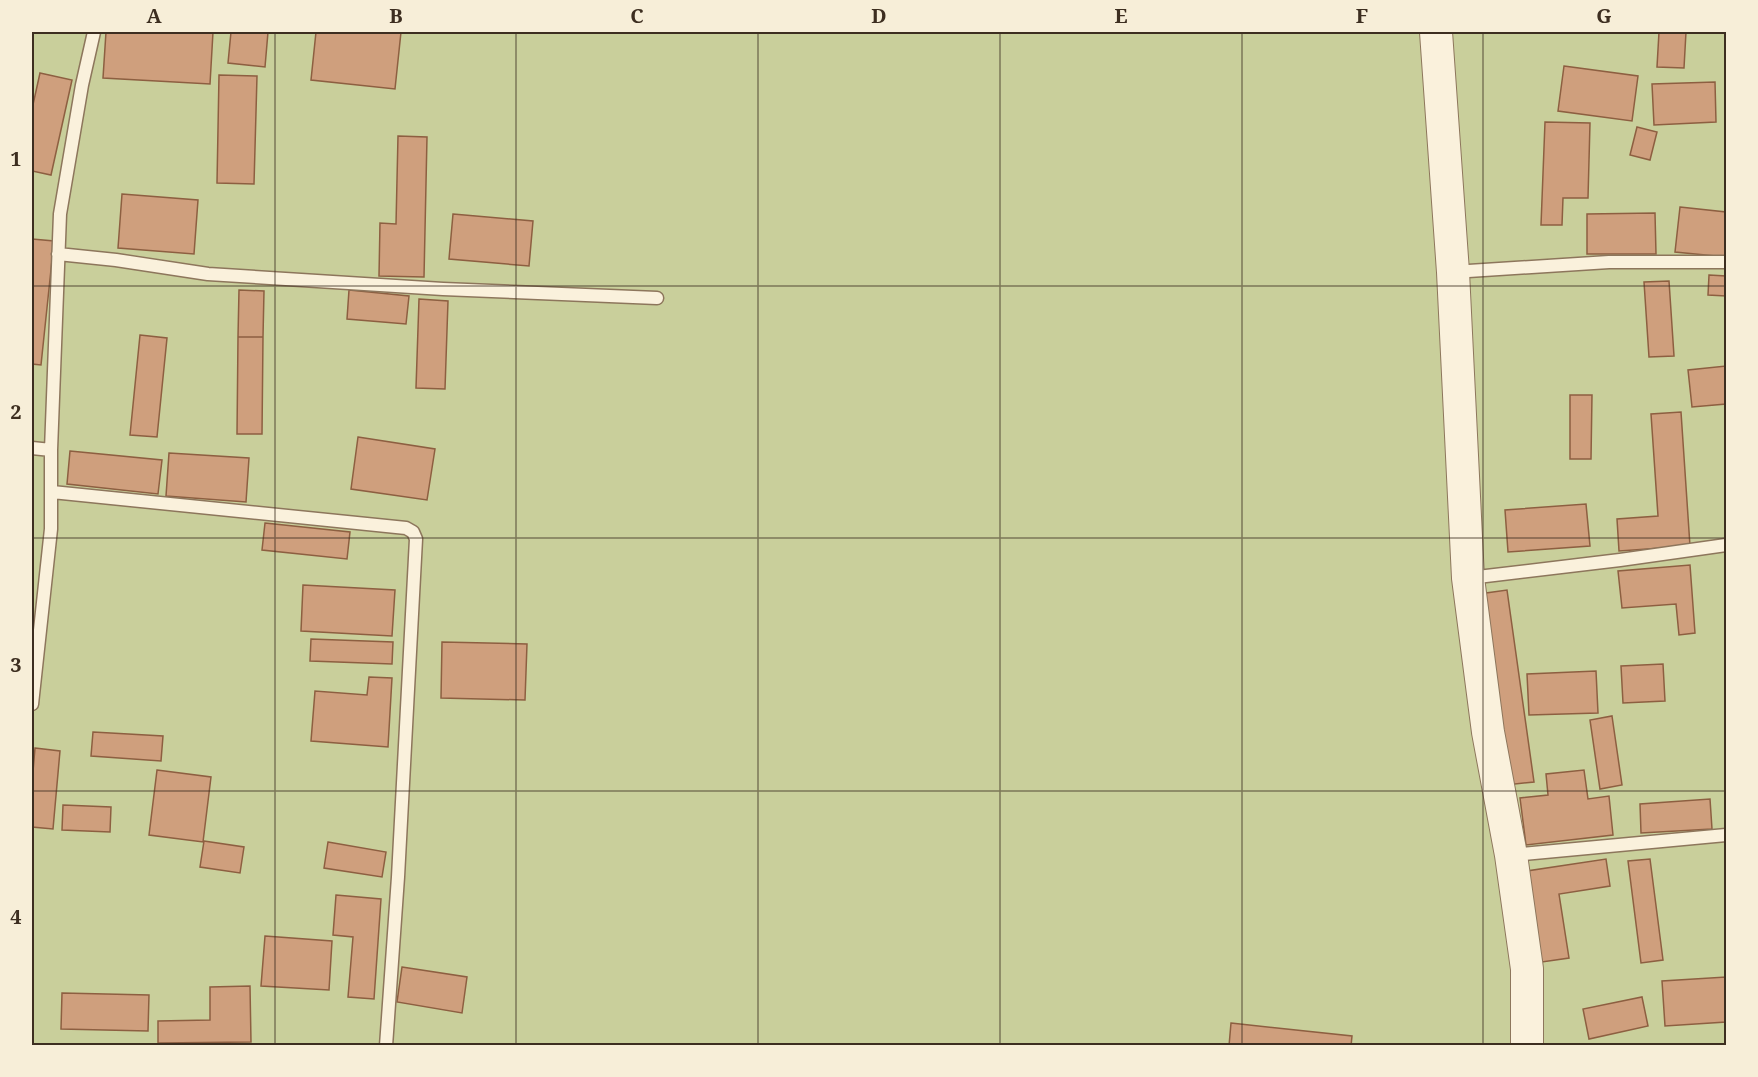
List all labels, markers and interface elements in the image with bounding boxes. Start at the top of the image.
text: A [146,2,162,29]
text: B [389,2,403,29]
text: C [630,2,644,29]
text: D [871,2,887,29]
text: E [1114,2,1128,29]
text: F [1356,2,1368,29]
text: G [1596,2,1612,29]
text: 1 [10,145,22,172]
text: 2 [10,398,22,425]
text: 3 [10,651,22,678]
text: 4 [10,903,22,930]

